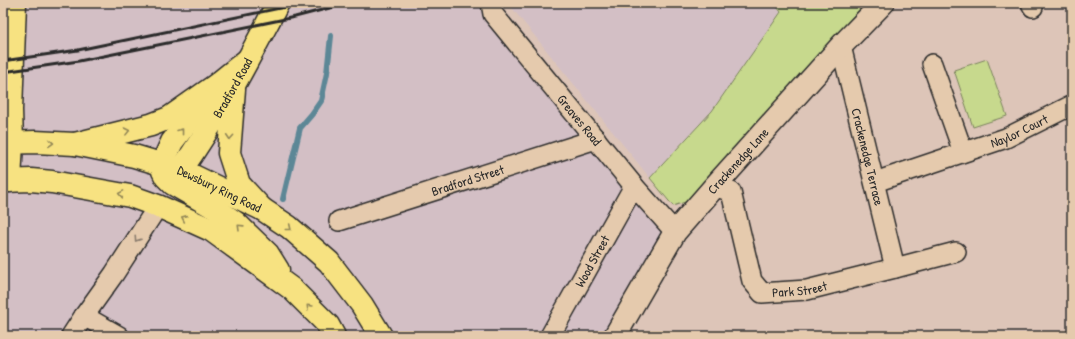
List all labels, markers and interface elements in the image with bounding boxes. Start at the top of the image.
street label: Bradford Road [208,55,256,121]
street label: Greaves Road [553,90,606,149]
street label: Crackenedge Terrace [847,106,888,207]
street label: Naylor Court [988,109,1051,152]
street label: Crackenedge Lane [703,123,773,198]
one-way arrow [123,127,130,136]
one-way arrow [176,128,183,135]
one-way arrow [225,134,234,140]
one-way arrow [48,139,54,147]
street label: Bradford Street [429,160,507,200]
street label: Dewsbury Ring Road [174,161,265,216]
one-way arrow [118,191,124,199]
one-way arrow [181,215,189,223]
one-way arrow [237,224,245,232]
one-way arrow [285,224,292,231]
street label: Wood Street [570,231,614,290]
one-way arrow [134,235,142,242]
street label: Park Street [772,276,829,301]
one-way arrow [306,304,314,312]

